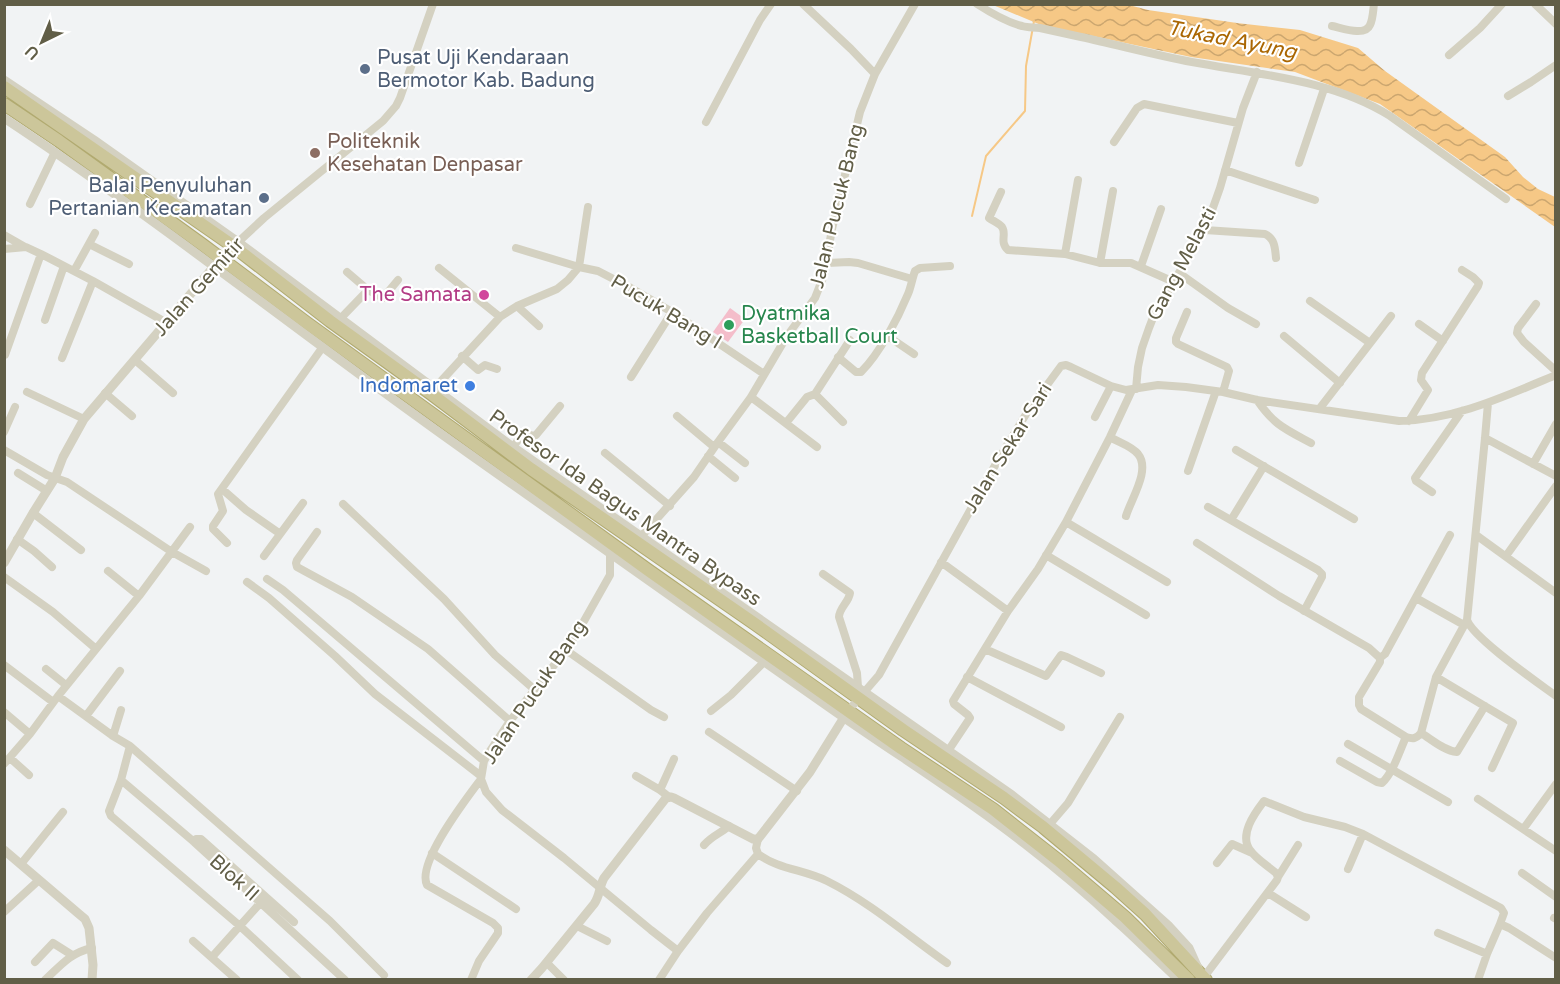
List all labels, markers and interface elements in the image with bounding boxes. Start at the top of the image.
north arrow [12,12,72,72]
water label: Tukad Ayung [1165,15,1300,65]
text: U [21,41,44,64]
place label: Pusat Uji Kendaraan Bermotor Kab. Badung [377,46,595,93]
marker: Pusat Uji Kendaraan Bermotor Kab. Badung [358,62,372,76]
street label: Jalan Pucuk Bang [805,121,869,291]
place label: Politeknik Kesehatan Denpasar [327,130,523,177]
marker: Politeknik Kesehatan Denpasar [308,146,322,160]
place label: Balai Penyuluhan Pertanian Kecamatan [48,174,252,221]
marker: Balai Penyuluhan Pertanian Kecamatan [257,191,271,205]
street label: Gang Melasti [1142,203,1222,325]
street label: Jalan Gemitir [149,233,250,341]
street label: Pucuk Bang I [606,269,726,355]
place label: The Samata [359,283,472,307]
marker: The Samata [477,288,491,302]
place label: Dyatmika Basketball Court [741,302,898,349]
marker: Dyatmika Basketball Court [722,318,736,332]
place label: Indomaret [360,374,458,398]
marker: Indomaret [463,379,477,393]
street label: Jalan Sekar Sari [958,379,1058,517]
street label: Profesor Ida Bagus Mantra Bypass [484,405,766,611]
street label: Jalan Pucuk Bang [478,615,592,769]
street label: Blok II [204,850,264,906]

